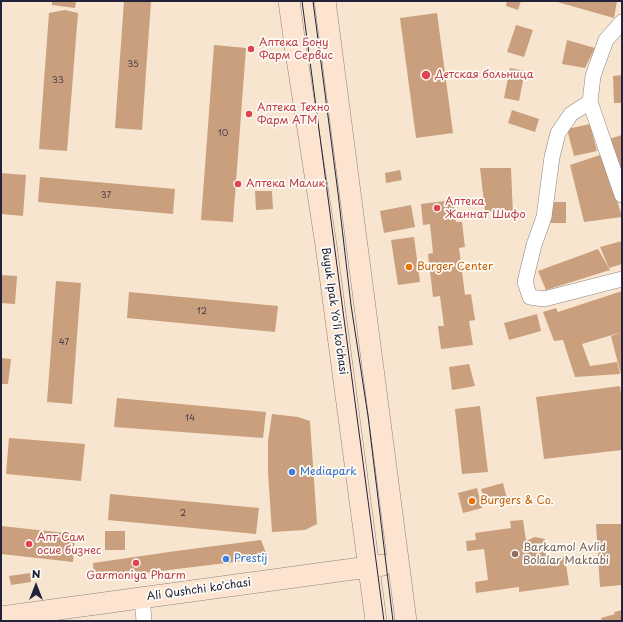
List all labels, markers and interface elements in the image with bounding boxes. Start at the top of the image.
place label: Аптека Бону Фарм Сервис [259,36,333,62]
marker: Аптека Бону Фарм Сервис [246,44,256,54]
house number: 35 [127,60,139,70]
place label: Детская больница [435,68,534,82]
marker: Детская больница [420,69,432,81]
house number: 33 [52,76,64,86]
place label: Аптека Техно Фарм АТМ [257,101,330,127]
marker: Аптека Техно Фарм АТМ [244,109,254,119]
house number: 10 [218,129,228,139]
place label: Аптека Малик [246,177,325,191]
marker: Аптека Малик [233,179,243,189]
house number: 37 [101,191,111,201]
place label: Аптека Жаннат Шифо [445,195,526,221]
marker: Аптека Жаннат Шифо [432,203,442,213]
street label: Buyuk Ipak Yo'li ko'chasi [319,246,349,376]
place label: Burger Center [417,260,493,274]
marker: Burger Center [404,262,414,272]
house number: 12 [197,307,207,317]
house number: 47 [59,338,69,348]
house number: 14 [185,414,195,424]
place label: Mediapark [300,465,357,479]
marker: Mediapark [287,467,297,477]
place label: Burgers & Co. [480,494,554,508]
marker: Burgers & Co. [467,496,477,506]
house number: 2 [180,509,186,519]
place label: Апт Сам осие бизнес [37,531,101,557]
marker: Апт Сам осие бизнес [24,539,34,549]
place label: Barkamol Avlid Bolalar Maktabi [523,541,609,567]
marker: Barkamol Avlid Bolalar Maktabi [510,549,520,559]
place label: Prestij [234,552,267,566]
marker: Prestij [221,554,231,564]
marker: Garmoniya Pharm [131,558,141,568]
text: N [32,565,40,582]
north arrow [16,566,56,606]
place label: Garmoniya Pharm [86,569,186,583]
street label: Ali Qushchi ko'chasi [146,576,252,604]

